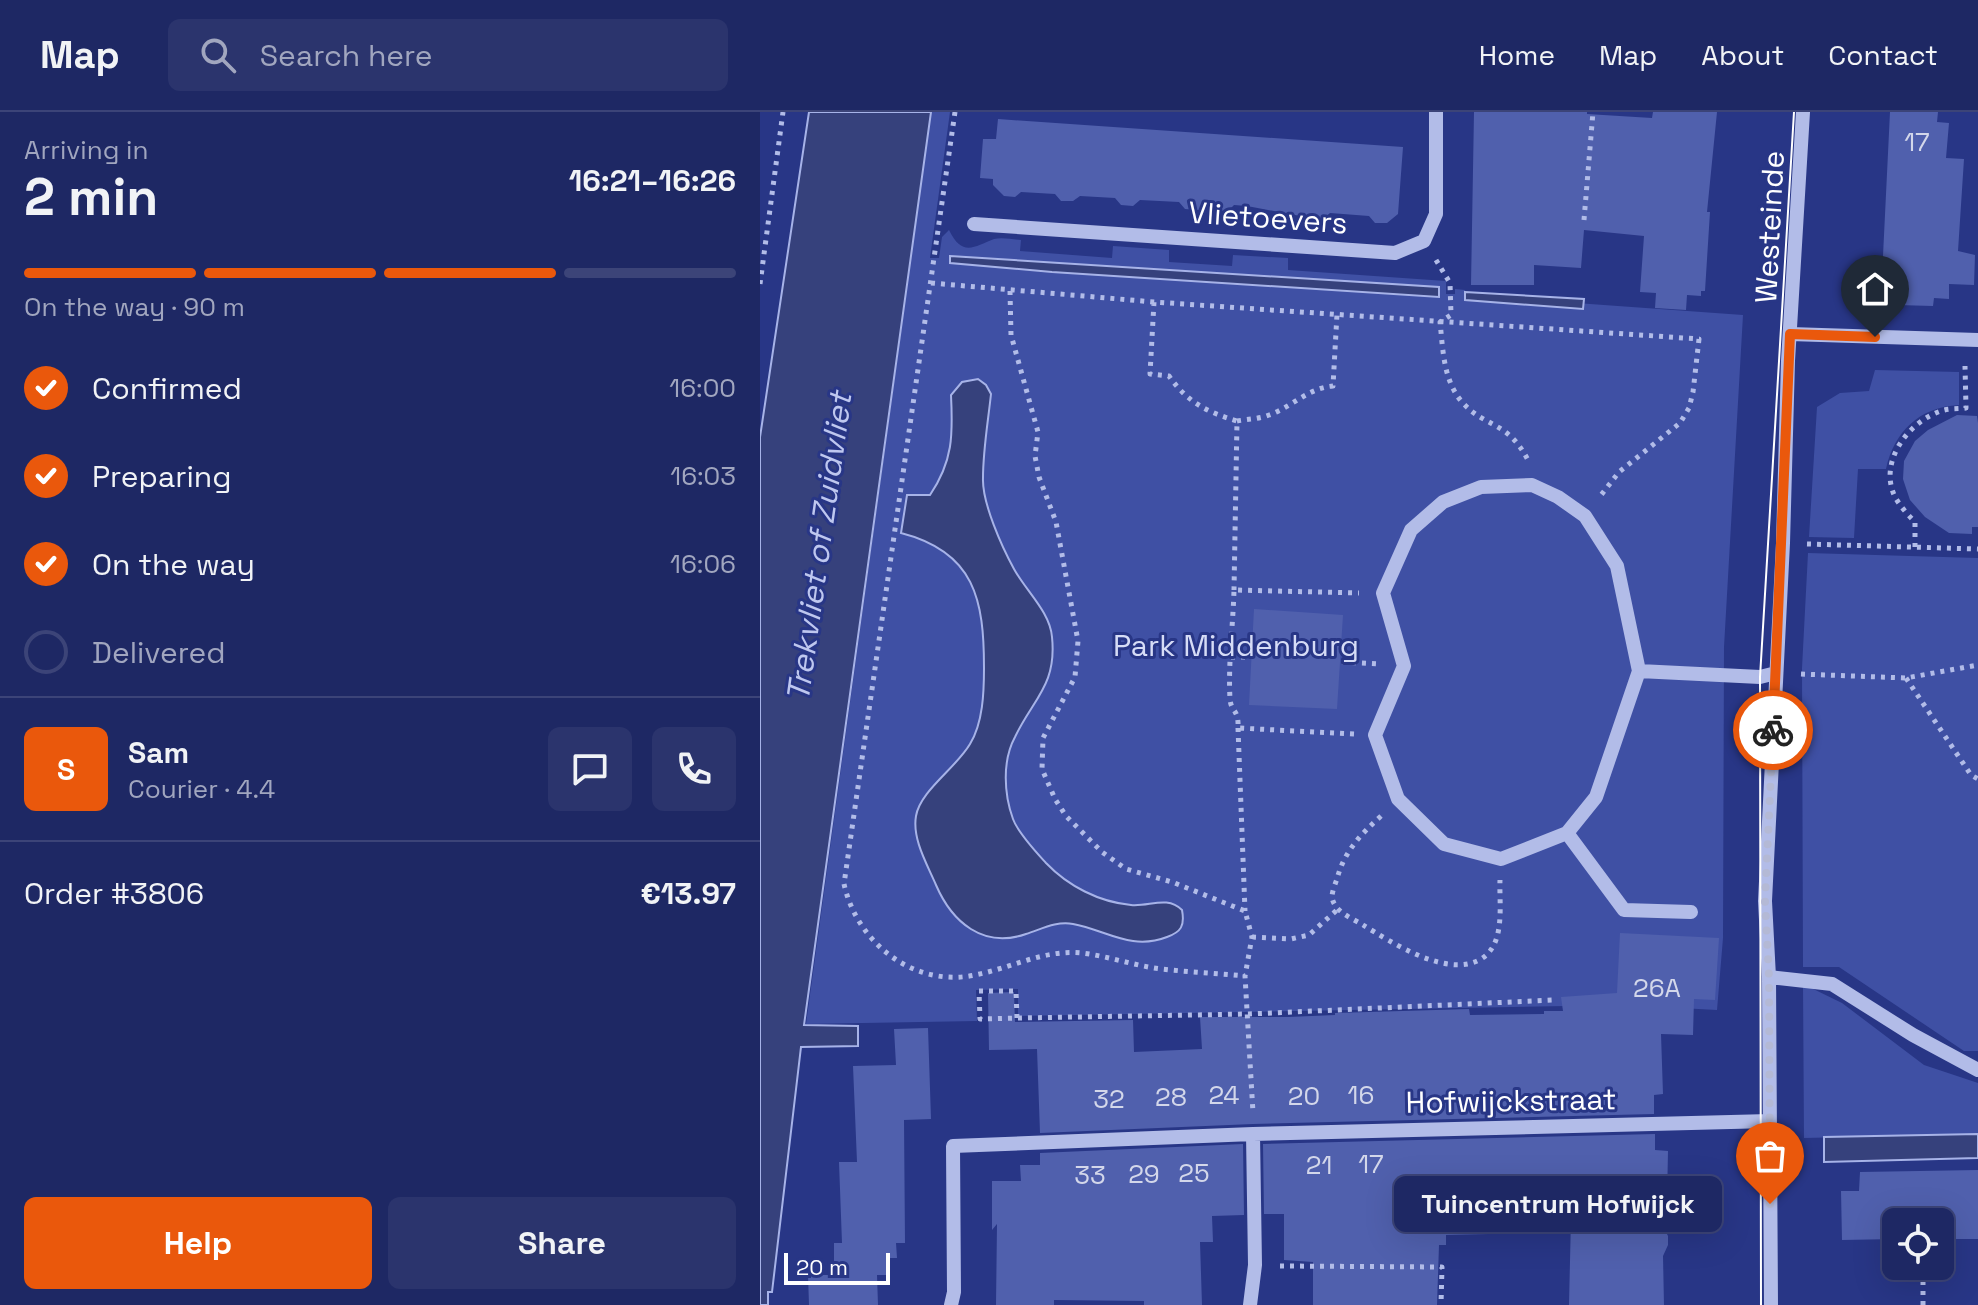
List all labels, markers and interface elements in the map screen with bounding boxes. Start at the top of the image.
search box [168,19,728,91]
text: Map [40,31,120,79]
icon: search [196,33,240,77]
text: Search here [260,36,433,75]
text: Home [1479,37,1555,73]
text: Map [1599,37,1657,73]
text: About [1701,37,1784,73]
text: Contact [1828,37,1938,73]
house number: 17 [1904,125,1930,159]
text: Arriving in [24,133,148,167]
street label: Westeinde [1746,150,1793,304]
text: 16:21–16:26 [569,161,736,200]
text: 2 min [24,164,158,230]
street label: Vlietoevers [1187,192,1349,243]
pin [1841,255,1909,337]
icon: home [1853,267,1897,311]
text: On the way · 90 m [24,290,245,324]
icon: check [24,366,68,410]
text: Confirmed [92,369,242,408]
text: 16:00 [669,371,736,405]
water label: Trekvliet of Zuidvliet [777,386,861,704]
icon: check [24,454,68,498]
text: Preparing [92,457,231,496]
text: 16:03 [670,459,736,493]
icon: check [24,542,68,586]
text: On the way [92,545,255,584]
text: 16:06 [670,547,736,581]
park label: Park Middenburg [1113,626,1359,665]
text: Delivered [92,633,226,672]
courier [1733,690,1813,770]
icon: bike [1751,708,1795,752]
button: chat [548,727,632,811]
button: phone [652,727,736,811]
text: Sam [128,733,189,772]
text: S [57,750,75,789]
text: Courier · 4.4 [128,772,275,806]
text: Order #3806 [24,874,204,913]
text: €13.97 [640,874,736,913]
house number: 26A [1633,971,1681,1005]
house number: 24 [1208,1078,1240,1112]
house number: 16 [1348,1078,1374,1112]
house number: 20 [1288,1079,1320,1113]
street label: Hofwijckstraat [1405,1079,1617,1122]
house number: 28 [1155,1080,1187,1114]
house number: 32 [1093,1082,1125,1116]
pin [1736,1122,1804,1204]
icon: bag [1748,1134,1792,1178]
house number: 17 [1358,1147,1384,1181]
house number: 21 [1306,1148,1332,1182]
house number: 25 [1178,1156,1210,1190]
house number: 29 [1128,1157,1160,1191]
house number: 33 [1074,1158,1106,1192]
callout: Tuincentrum Hofwijck [1394,1176,1722,1232]
text: Tuincentrum Hofwijck [1421,1187,1695,1221]
button: Help [24,1197,372,1289]
button: Share [388,1197,736,1289]
map controls [1882,1208,1954,1280]
button: locate [1882,1208,1954,1280]
scale bar [784,1249,890,1285]
text: 20 m [796,1253,848,1281]

